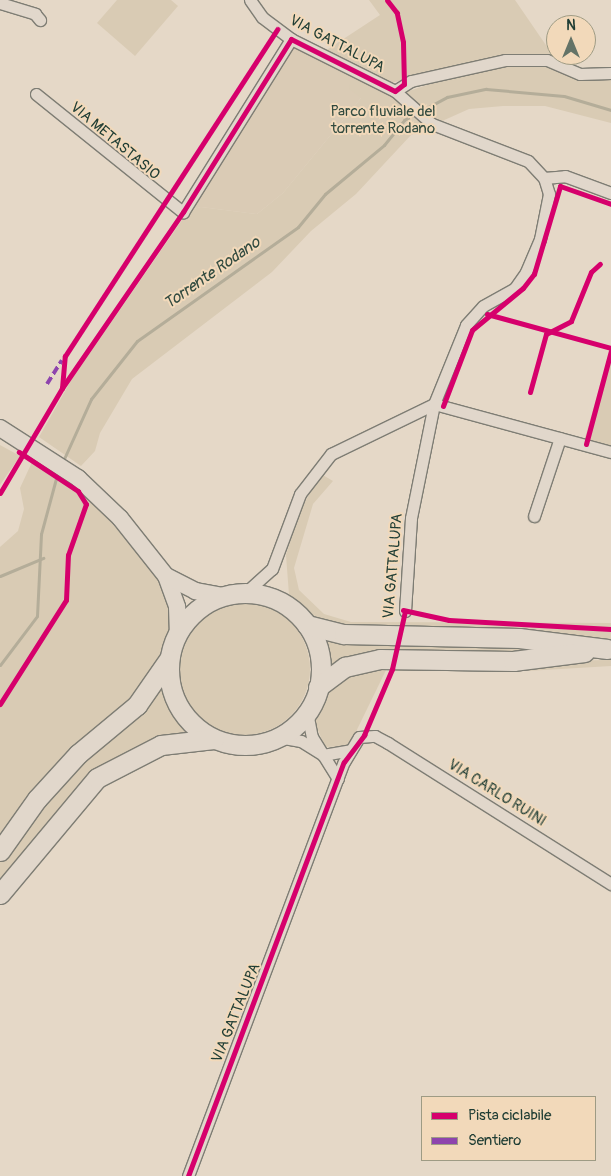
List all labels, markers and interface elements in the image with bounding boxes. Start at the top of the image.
street label: VIA GATTALUPA [286,11,388,77]
north arrow [546,15,596,65]
text: N [566,17,576,34]
street label: VIA METASTASIO [67,98,163,184]
park label: Parco fluviale del torrente Rodano [330,102,436,137]
water label: Torrente Rodano [160,233,264,313]
street label: VIA GATTALUPA [379,513,407,619]
street label: VIA CARLO RUINI [445,756,549,830]
street label: VIA GATTALUPA [208,961,264,1065]
legend [421,1096,596,1161]
text: Pista ciclabile [468,1106,551,1125]
text: Sentiero [468,1131,521,1150]

